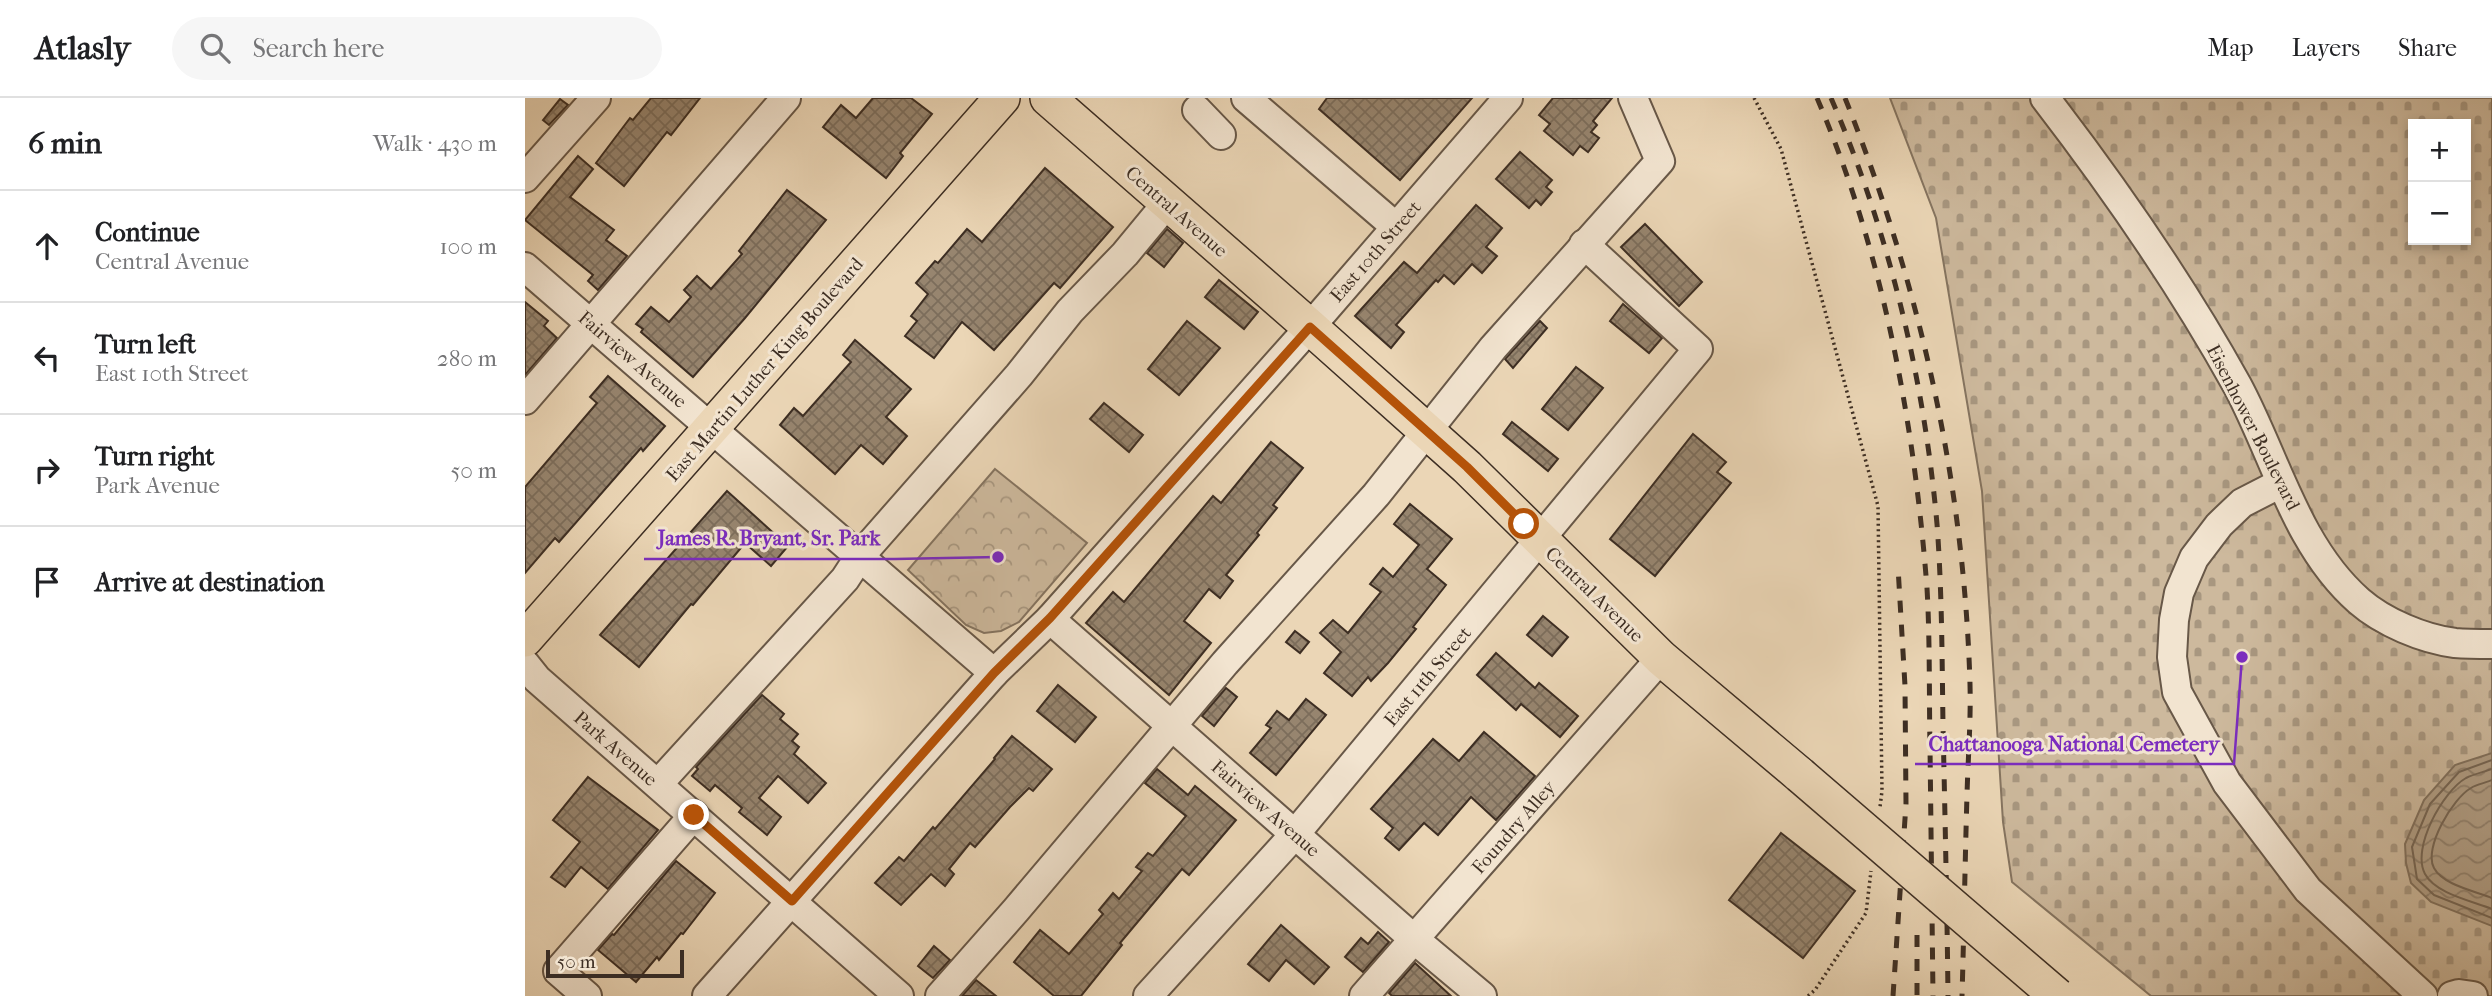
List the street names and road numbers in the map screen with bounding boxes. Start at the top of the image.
street label: Central Avenue [1121,162,1232,262]
street label: East 10th Street [1326,196,1426,307]
street label: East Martin Luther King Boulevard [662,253,868,486]
street label: Fairview Avenue [574,307,691,413]
street label: Eisenhower Boulevard [2202,341,2305,515]
street label: Central Avenue [1541,543,1648,647]
street label: East 11th Street [1380,622,1476,731]
street label: Park Avenue [569,707,661,791]
street label: Fairview Avenue [1207,756,1324,862]
street label: Foundry Alley [1467,776,1561,879]

